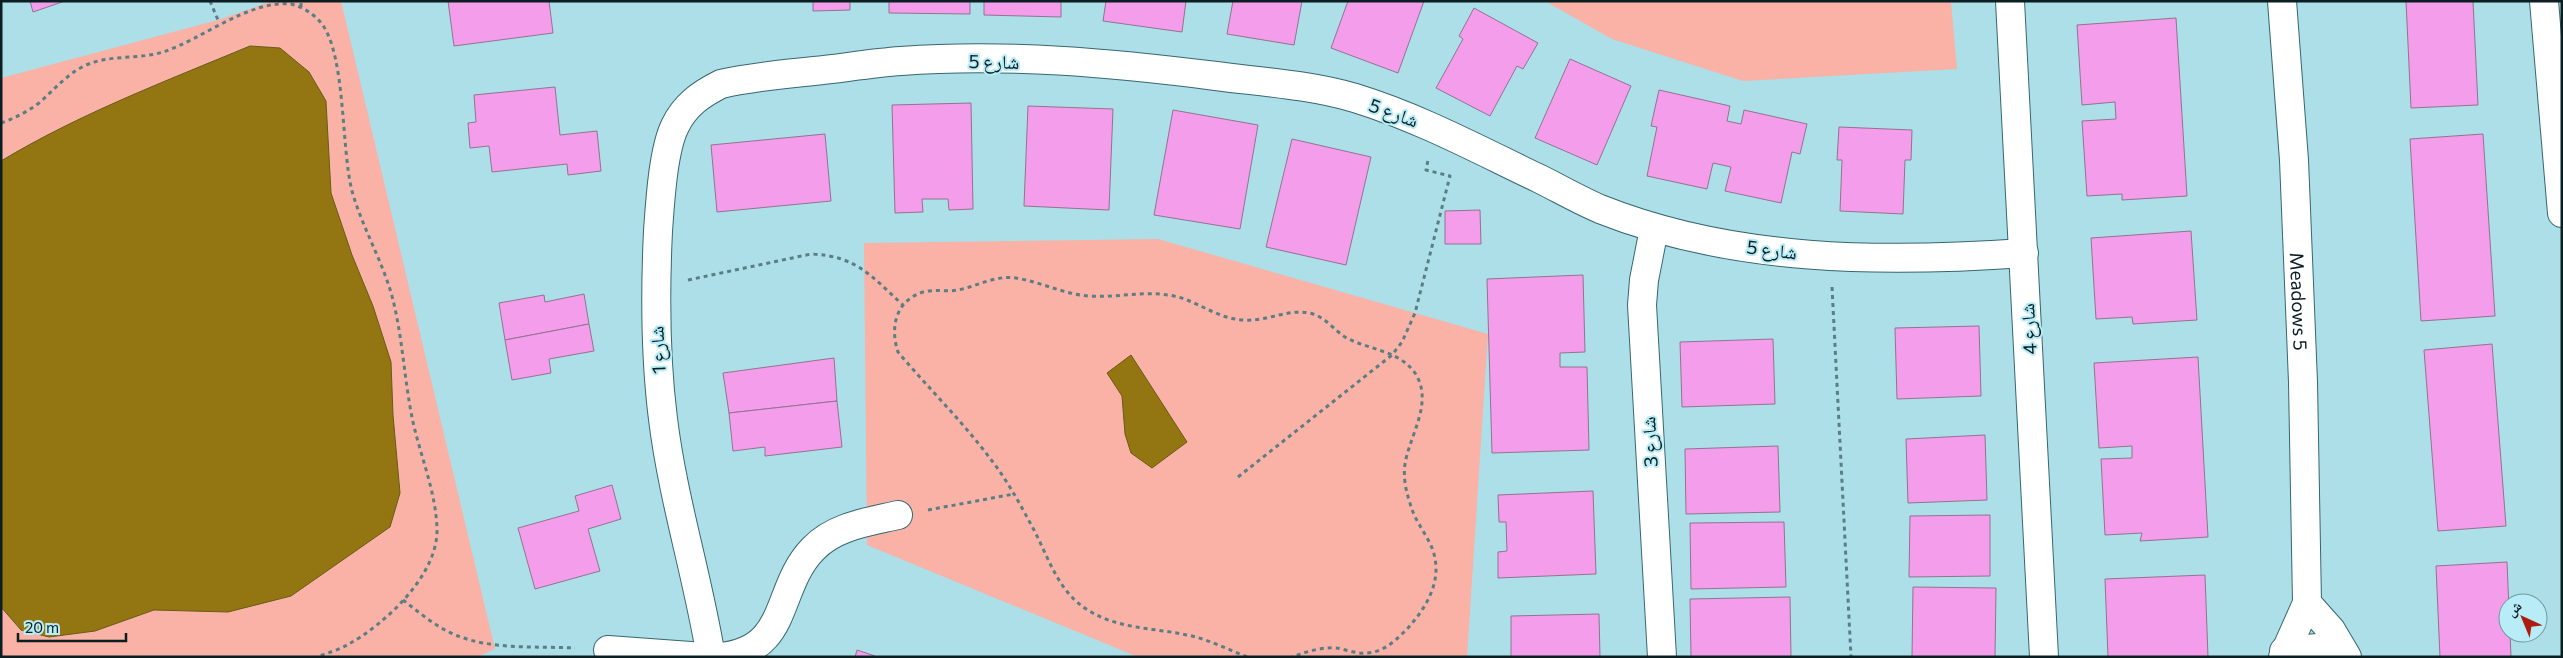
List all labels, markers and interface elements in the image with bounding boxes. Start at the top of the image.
street label: شارع 5 [968,49,1020,74]
street label: شارع 5 [1366,93,1422,132]
street label: شارع 5 [1745,234,1799,264]
street label: Meadows 5 [2286,252,2313,351]
street label: شارع 4 [2015,303,2042,355]
street label: شارع 1 [644,325,671,375]
street label: شارع 3 [1636,416,1663,468]
north arrow [2498,593,2548,643]
text: ش [2502,597,2526,620]
scale bar [18,610,125,642]
text: 20 m [25,618,59,636]

